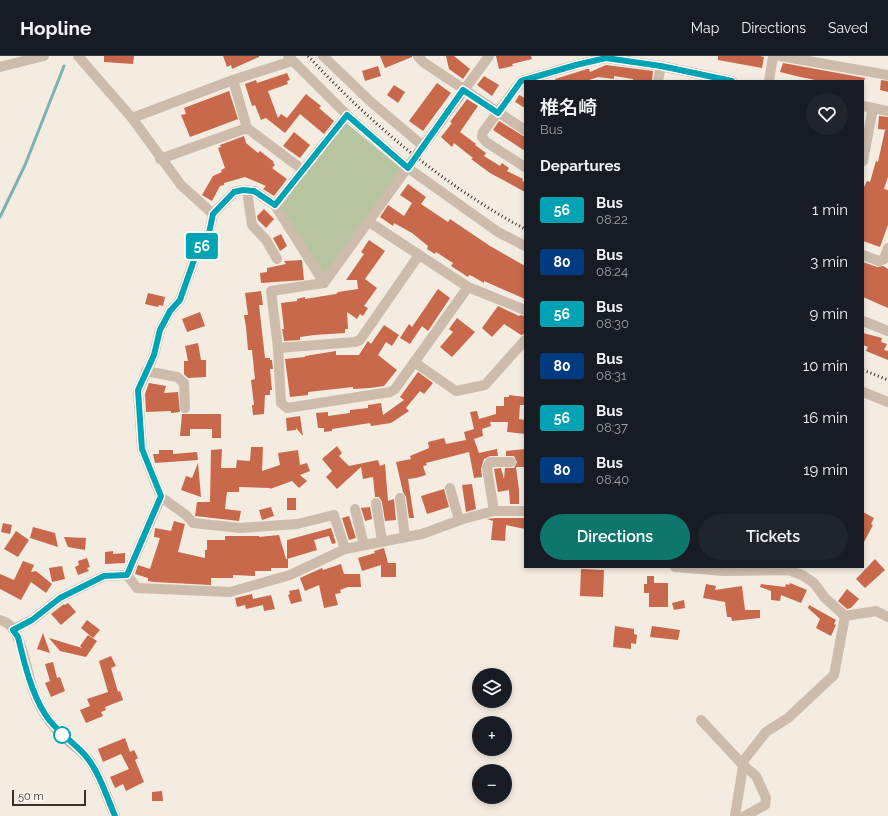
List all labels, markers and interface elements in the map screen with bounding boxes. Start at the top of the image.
text: Hopline [20,17,91,39]
text: Map [691,20,719,36]
text: Directions [741,20,806,36]
text: Saved [828,20,868,36]
button: heart [806,93,848,135]
text: 椎名崎 [540,96,597,118]
text: Bus [540,122,563,137]
text: Departures [540,157,621,175]
text: Bus [596,194,623,212]
text: 1 min [812,201,848,219]
text: 56 [554,202,570,218]
text: 08:22 [596,212,628,227]
line badge: 56 [184,233,220,259]
text: 56 [194,238,210,254]
text: Bus [596,246,623,264]
text: 3 min [810,253,848,271]
text: 80 [553,254,571,270]
text: 08:24 [596,264,628,279]
text: Bus [596,298,623,316]
text: 9 min [810,305,848,323]
text: 56 [554,306,570,322]
text: 08:30 [596,316,629,331]
text: Bus [596,350,623,368]
text: 10 min [803,357,848,375]
text: 80 [553,358,571,374]
text: 08:31 [596,368,627,383]
text: Bus [596,402,623,420]
text: 16 min [803,409,848,427]
text: 56 [554,410,570,426]
text: 08:37 [596,420,628,435]
text: Bus [596,454,623,472]
text: 19 min [803,461,848,479]
text: 80 [553,462,571,478]
text: 08:40 [596,472,629,487]
button: Directions [540,514,690,560]
button: Tickets [698,514,848,560]
map controls [472,668,512,804]
button: layers [472,668,512,708]
button: + [472,716,512,756]
unlabelled marker [53,726,71,744]
button: − [472,764,512,804]
scale bar [12,788,86,807]
text: 50 m [18,790,44,803]

